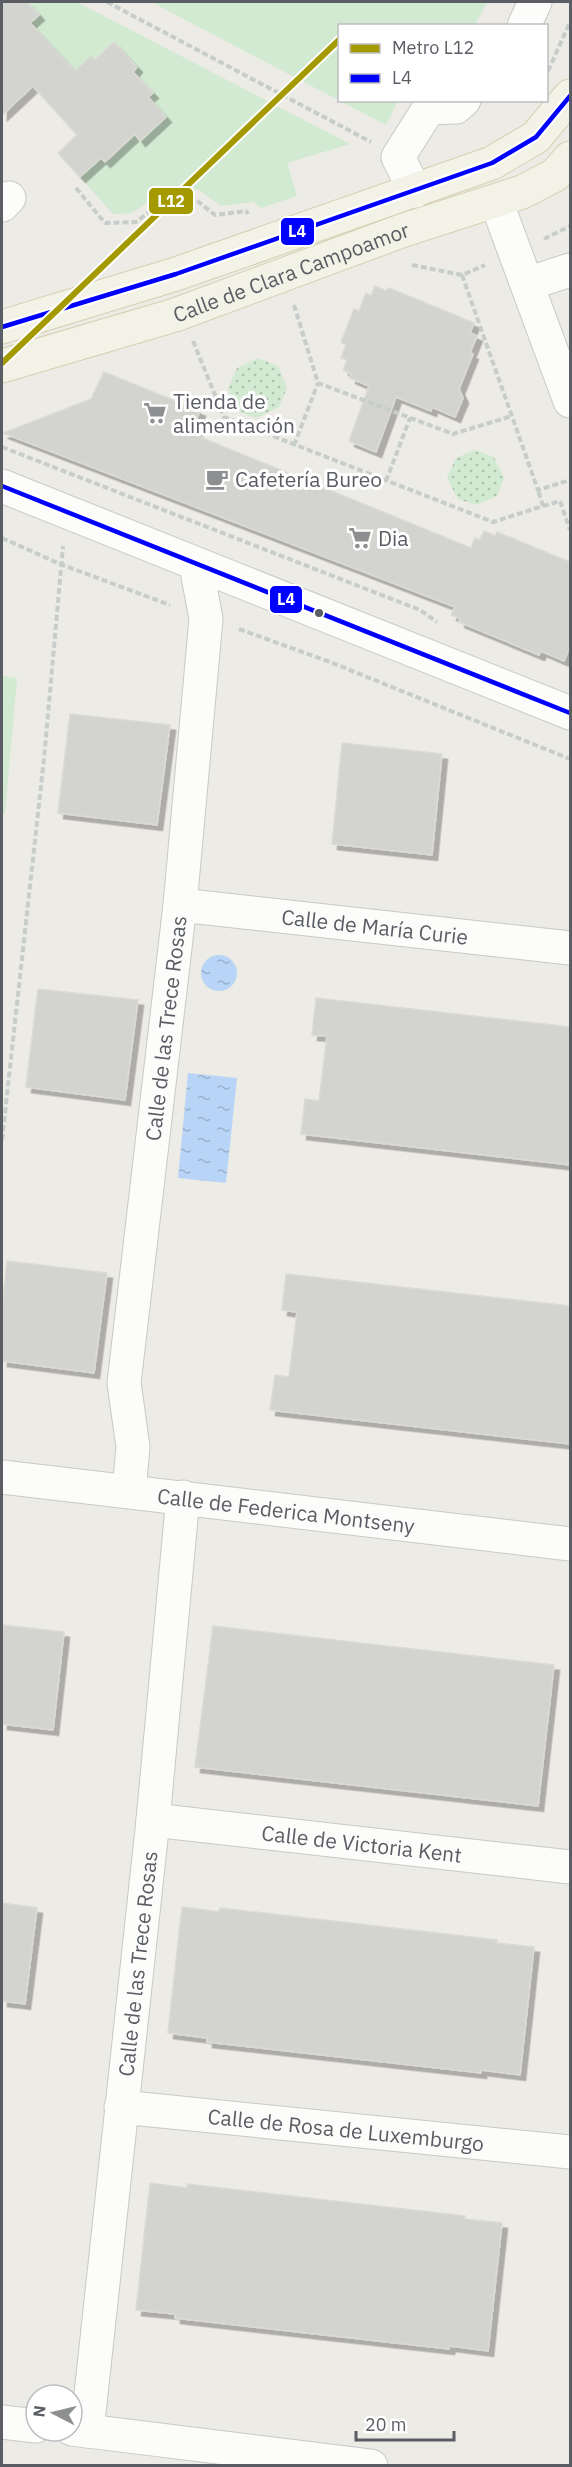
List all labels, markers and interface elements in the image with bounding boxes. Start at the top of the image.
legend [338,24,548,102]
text: Metro L12 [392,36,474,59]
text: L4 [392,66,412,89]
line badge: L12 [148,187,194,215]
text: L12 [157,191,185,211]
street label: Calle de Clara Campoamor [169,215,413,329]
line badge: L4 [280,217,315,246]
text: L4 [288,221,306,241]
place label: Tienda de alimentación [173,387,295,439]
supermarket icon: Tienda de alimentación [142,400,168,426]
place label: Cafetería Bureo [235,465,382,493]
cafe icon: Cafetería Bureo [204,466,230,492]
place label: Dia [378,524,409,552]
supermarket icon: Dia [347,525,373,551]
line badge: L4 [269,585,303,614]
text: L4 [277,589,295,609]
unlabelled marker [313,607,325,619]
street label: Calle de María Curie [280,902,470,951]
street label: Calle de las Trece Rosas [138,914,193,1142]
street label: Calle de Federica Montseny [156,1481,417,1540]
street label: Calle de Victoria Kent [260,1818,463,1869]
street label: Calle de las Trece Rosas [111,1850,164,2078]
street label: Calle de Rosa de Luxemburgo [206,2102,485,2157]
north arrow [24,2383,84,2443]
text: N [28,2404,50,2418]
scale bar [356,2404,454,2442]
text: 20 m [365,2413,407,2436]

